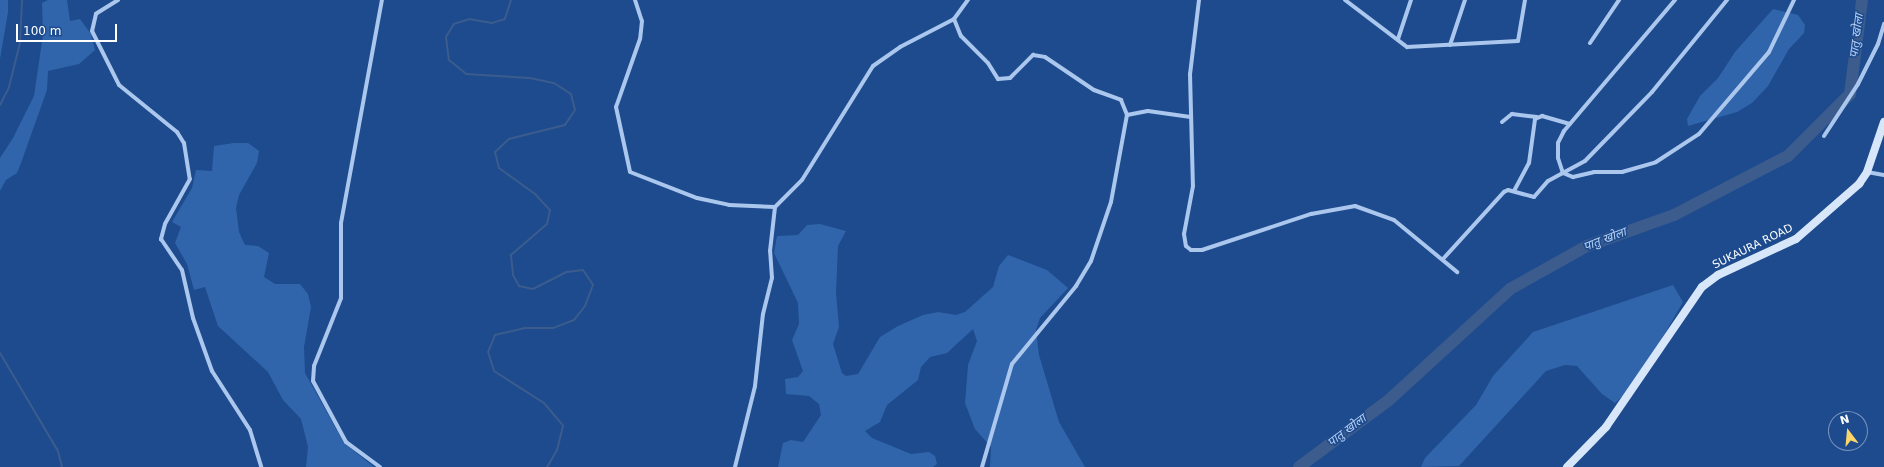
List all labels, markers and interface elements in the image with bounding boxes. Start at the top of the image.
water label: पातु खोला [1847,13,1867,59]
scale bar [18,16,119,42]
text: 100 m [23,24,61,38]
street label: SUKAURA ROAD [1711,222,1795,272]
water label: पातु खोला [1582,225,1628,255]
north arrow [1828,411,1868,451]
water label: पातु खोला [1325,412,1369,450]
text: N [1839,412,1851,427]

